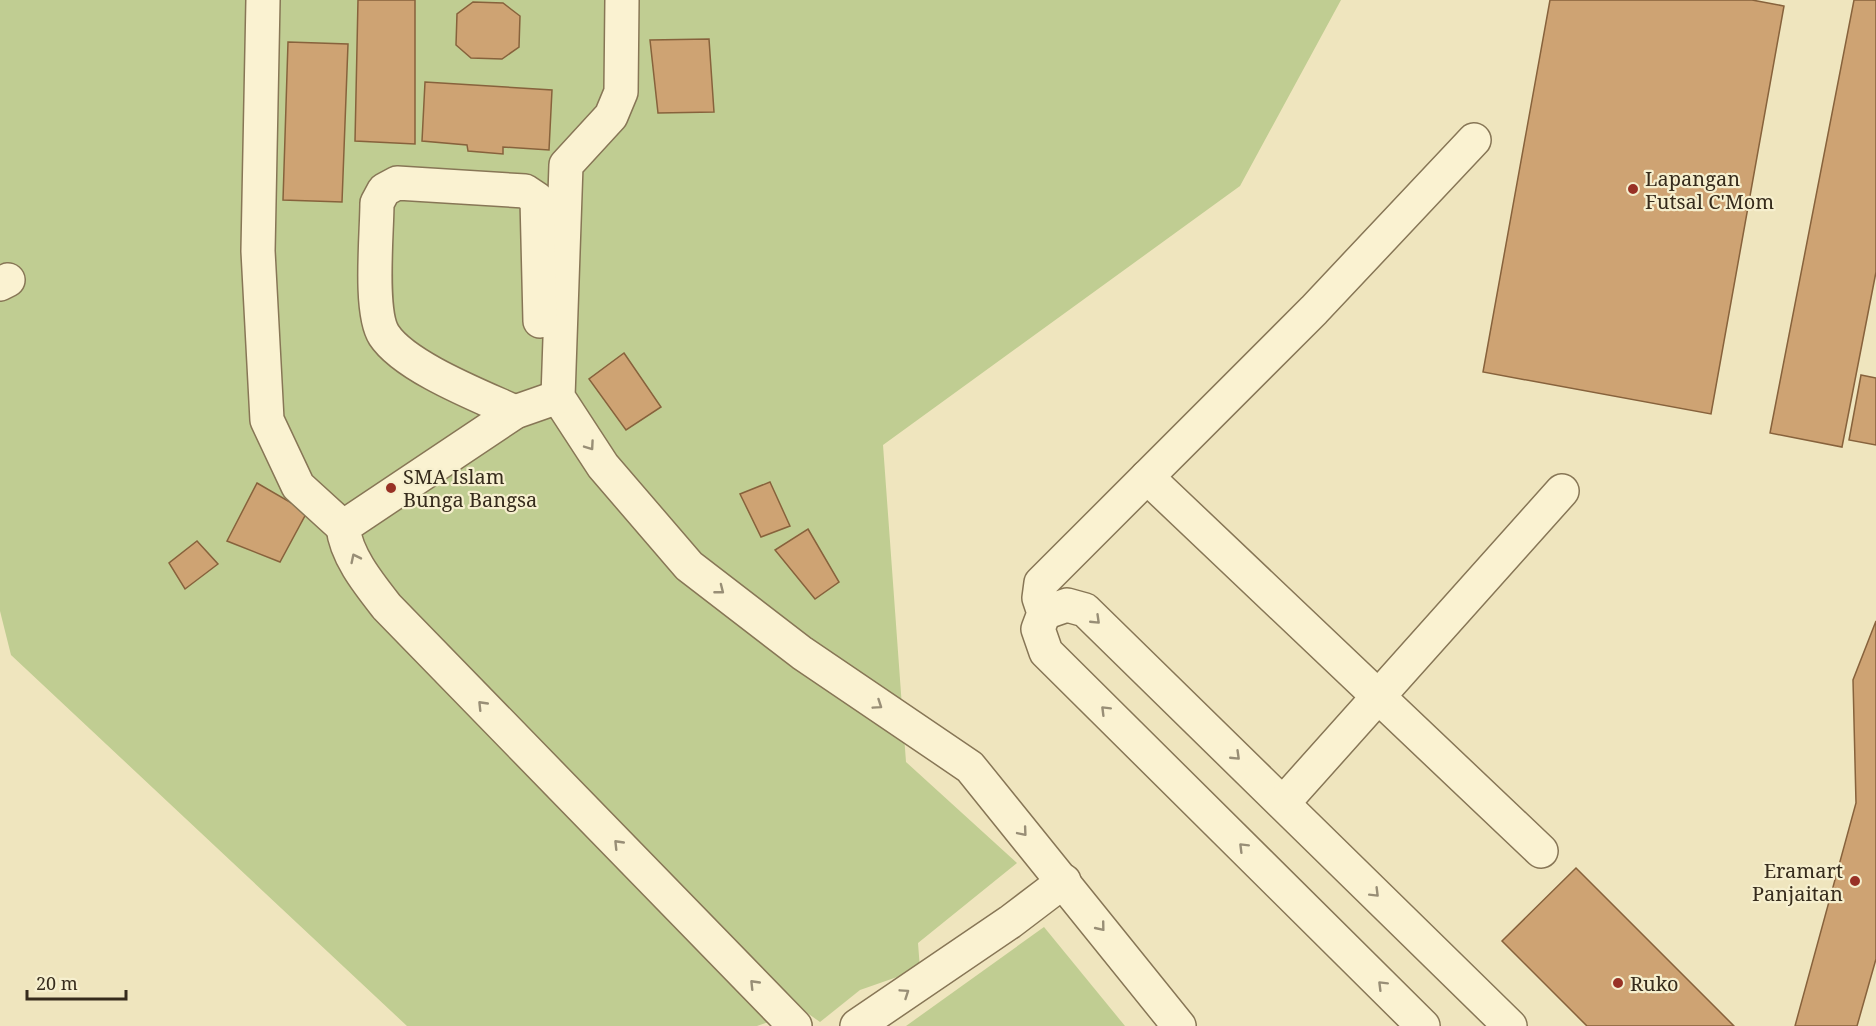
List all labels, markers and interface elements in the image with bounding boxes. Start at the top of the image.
place label: Lapangan Futsal C'Mom [1645,165,1774,215]
marker: Lapangan Futsal C'Mom [1626,182,1640,196]
one-way arrow [583,440,595,450]
place label: SMA Islam Bunga Bangsa [403,463,537,513]
marker: SMA Islam Bunga Bangsa [384,481,398,495]
one-way arrow [350,554,362,565]
one-way arrow [713,583,724,594]
one-way arrow [1089,613,1100,624]
one-way arrow [871,698,882,709]
one-way arrow [478,701,489,711]
one-way arrow [1101,707,1112,718]
one-way arrow [1230,749,1240,760]
one-way arrow [1016,825,1027,836]
one-way arrow [614,841,625,851]
one-way arrow [1240,844,1251,855]
place label: Eramart Panjaitan [1752,857,1843,907]
marker: Eramart Panjaitan [1848,874,1862,888]
one-way arrow [1368,885,1379,896]
one-way arrow [1093,920,1104,931]
scale bar [27,963,126,1001]
place label: Ruko [1630,970,1679,997]
text: 20 m [36,971,78,995]
marker: Ruko [1611,976,1625,990]
one-way arrow [750,980,761,990]
one-way arrow [1378,981,1389,992]
one-way arrow [899,989,910,1000]

